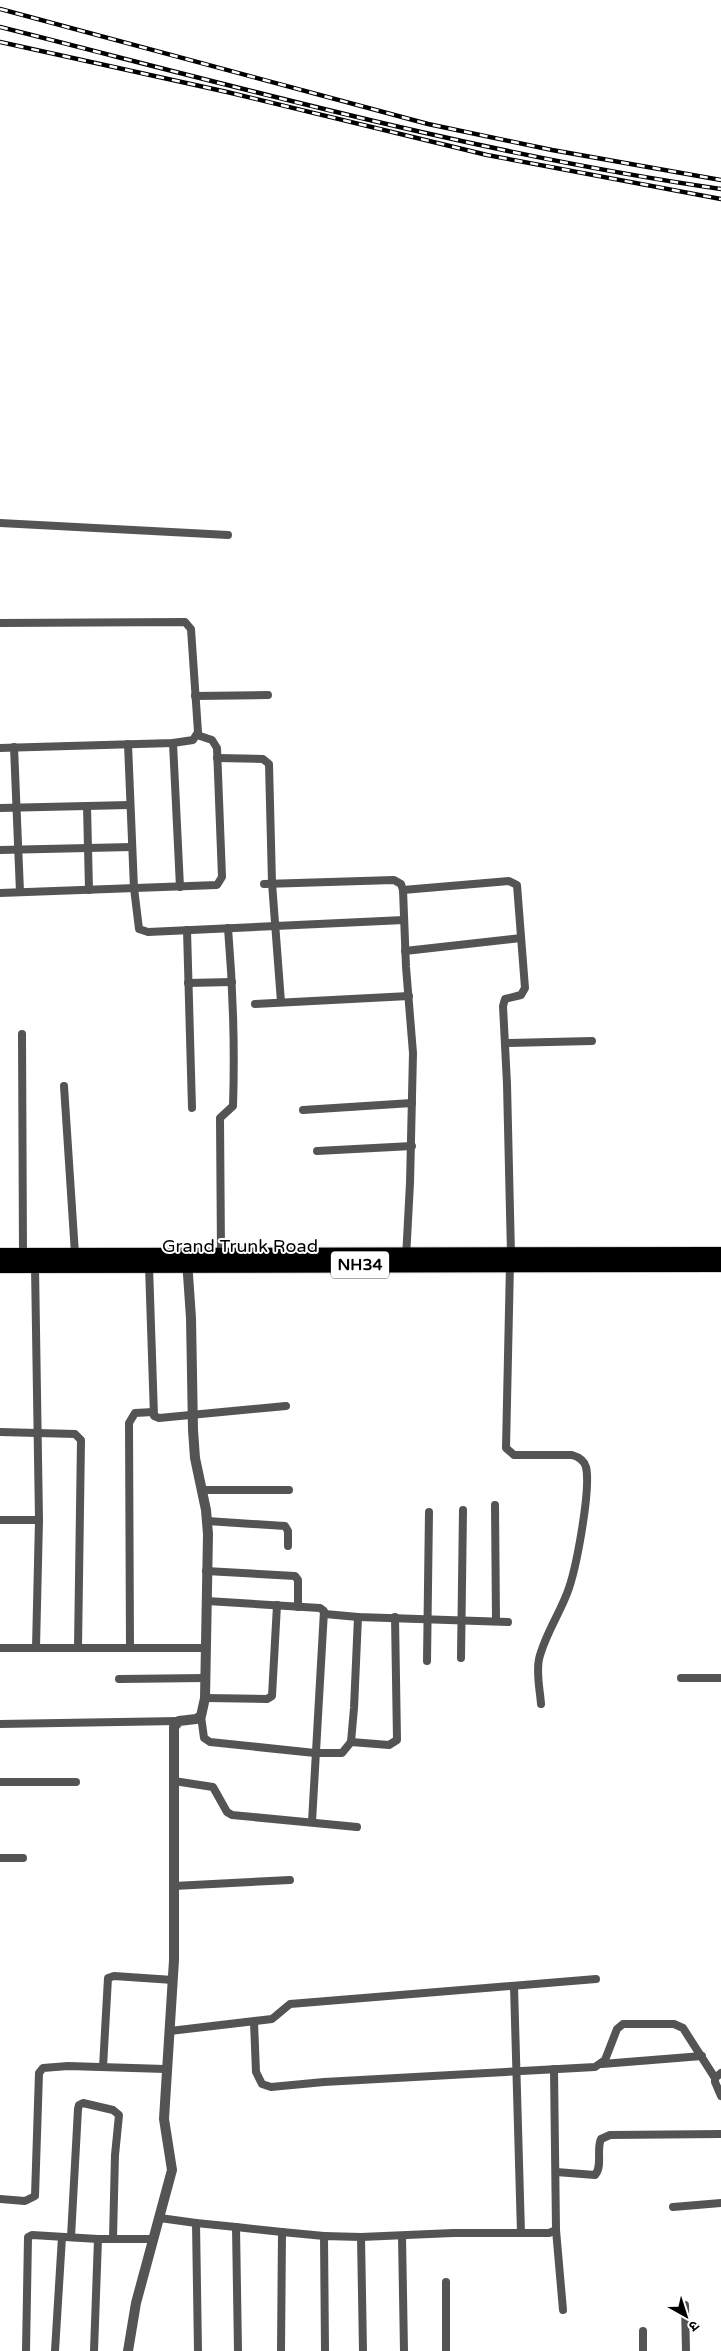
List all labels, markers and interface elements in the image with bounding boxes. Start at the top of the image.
street label: Grand Trunk Road [162,1235,318,1257]
road number: NH34 [331,1252,389,1278]
north arrow [661,2291,711,2341]
text: उ [685,2317,702,2335]

